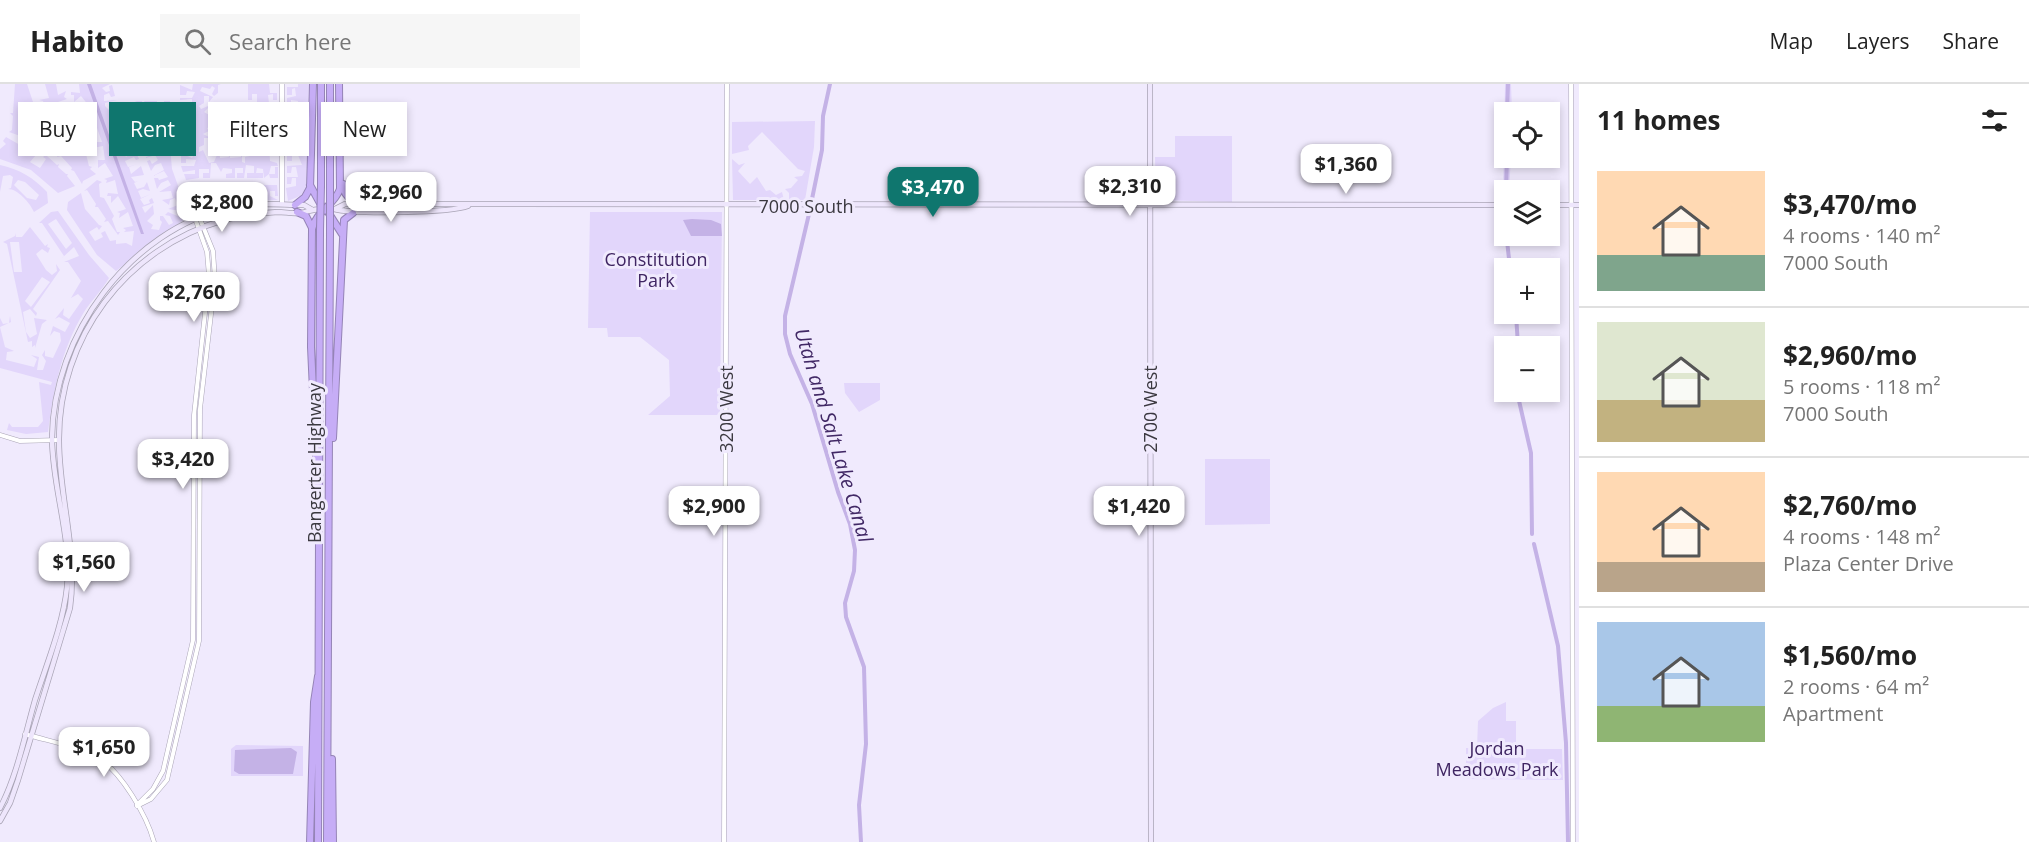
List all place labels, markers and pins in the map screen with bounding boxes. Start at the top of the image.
pin: $1,360 [1297,144,1395,195]
pin: $2,310 [1081,166,1179,217]
pin: $3,470 [884,167,982,218]
pin: $2,960 [342,172,440,223]
pin: $2,800 [173,182,271,233]
pin: $2,760 [145,272,243,323]
pin: $3,420 [134,439,232,490]
pin: $2,900 [665,486,763,537]
pin: $1,420 [1090,486,1188,537]
pin: $1,560 [35,542,133,593]
pin: $1,650 [55,727,153,778]

